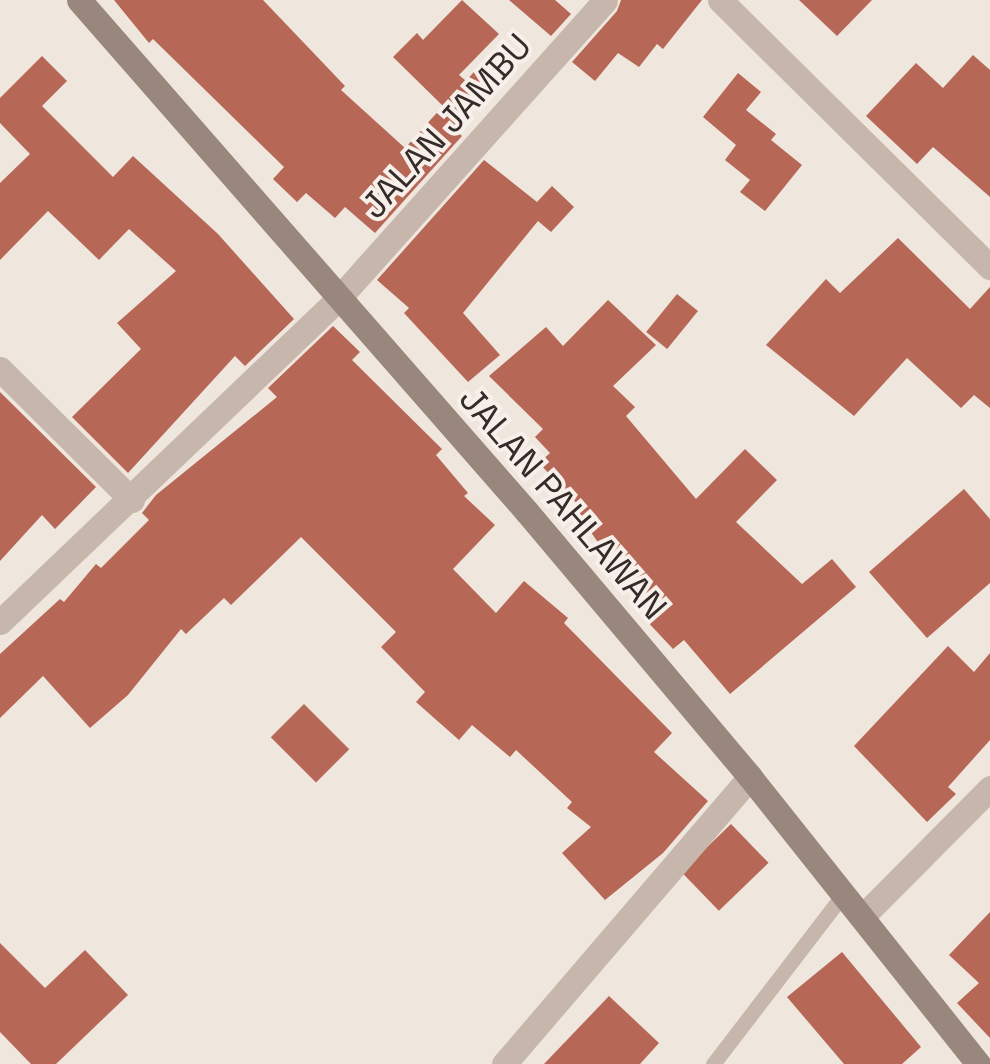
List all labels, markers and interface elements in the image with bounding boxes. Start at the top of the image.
street label: JALAN JAMBU [352,25,540,227]
street label: JALAN PAHLAWAN [451,378,675,628]

